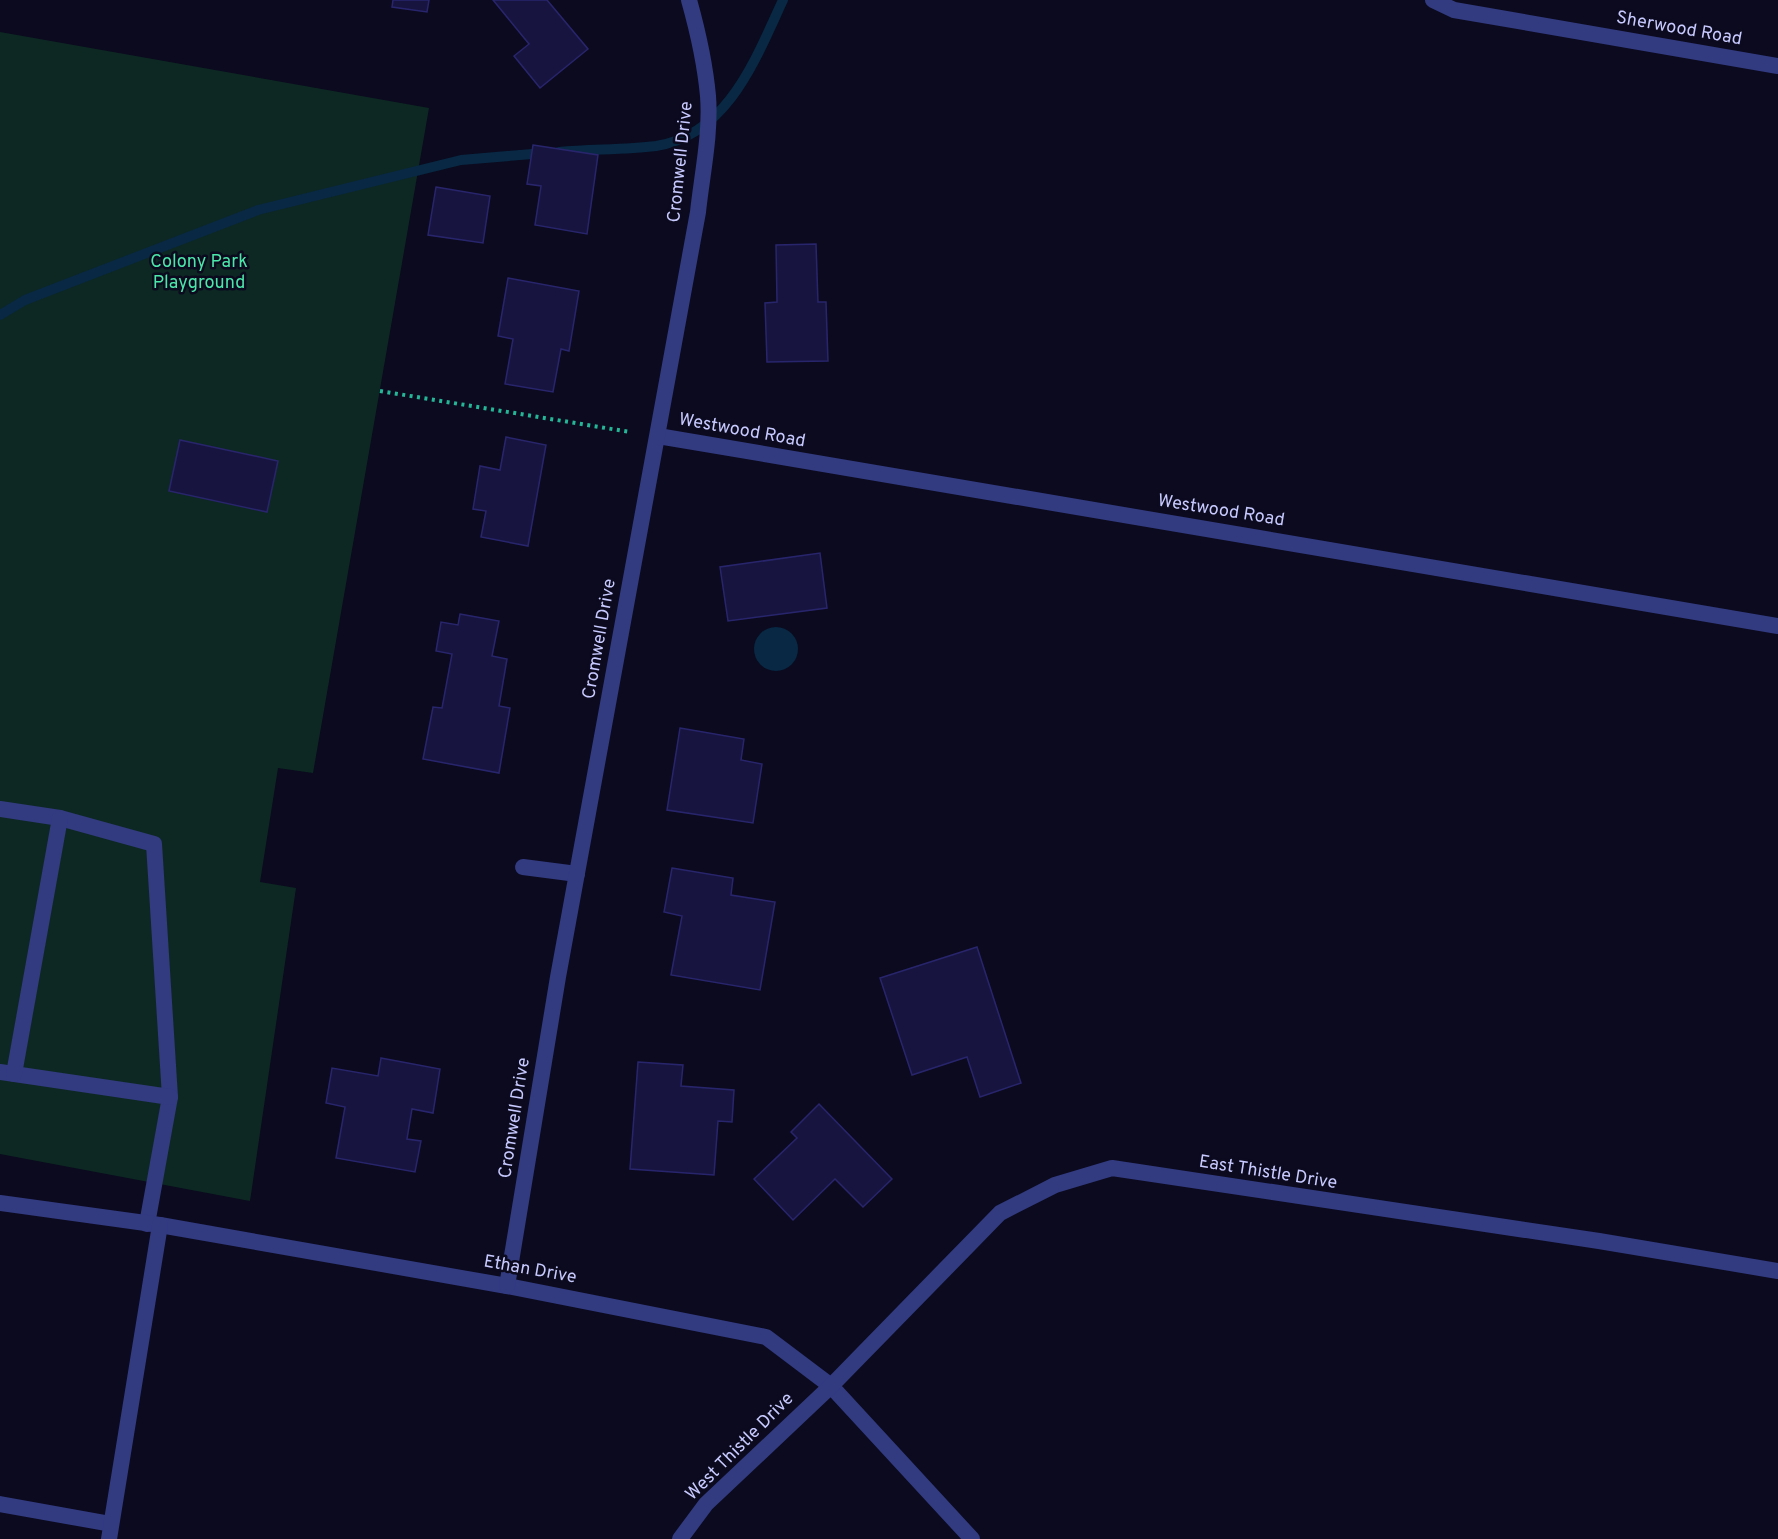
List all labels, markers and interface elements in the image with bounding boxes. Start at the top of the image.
street label: Sherwood Road [1614,7,1744,51]
street label: Cromwell Drive [663,100,699,224]
park label: Colony Park Playground [150,251,248,295]
street label: Westwood Road [677,409,807,453]
street label: Westwood Road [1156,490,1286,532]
street label: Cromwell Drive [578,577,622,701]
street label: Cromwell Drive [494,1056,536,1180]
street label: East Thistle Drive [1197,1151,1339,1195]
street label: Ethan Drive [482,1251,578,1289]
street label: West Thistle Drive [681,1388,799,1506]

